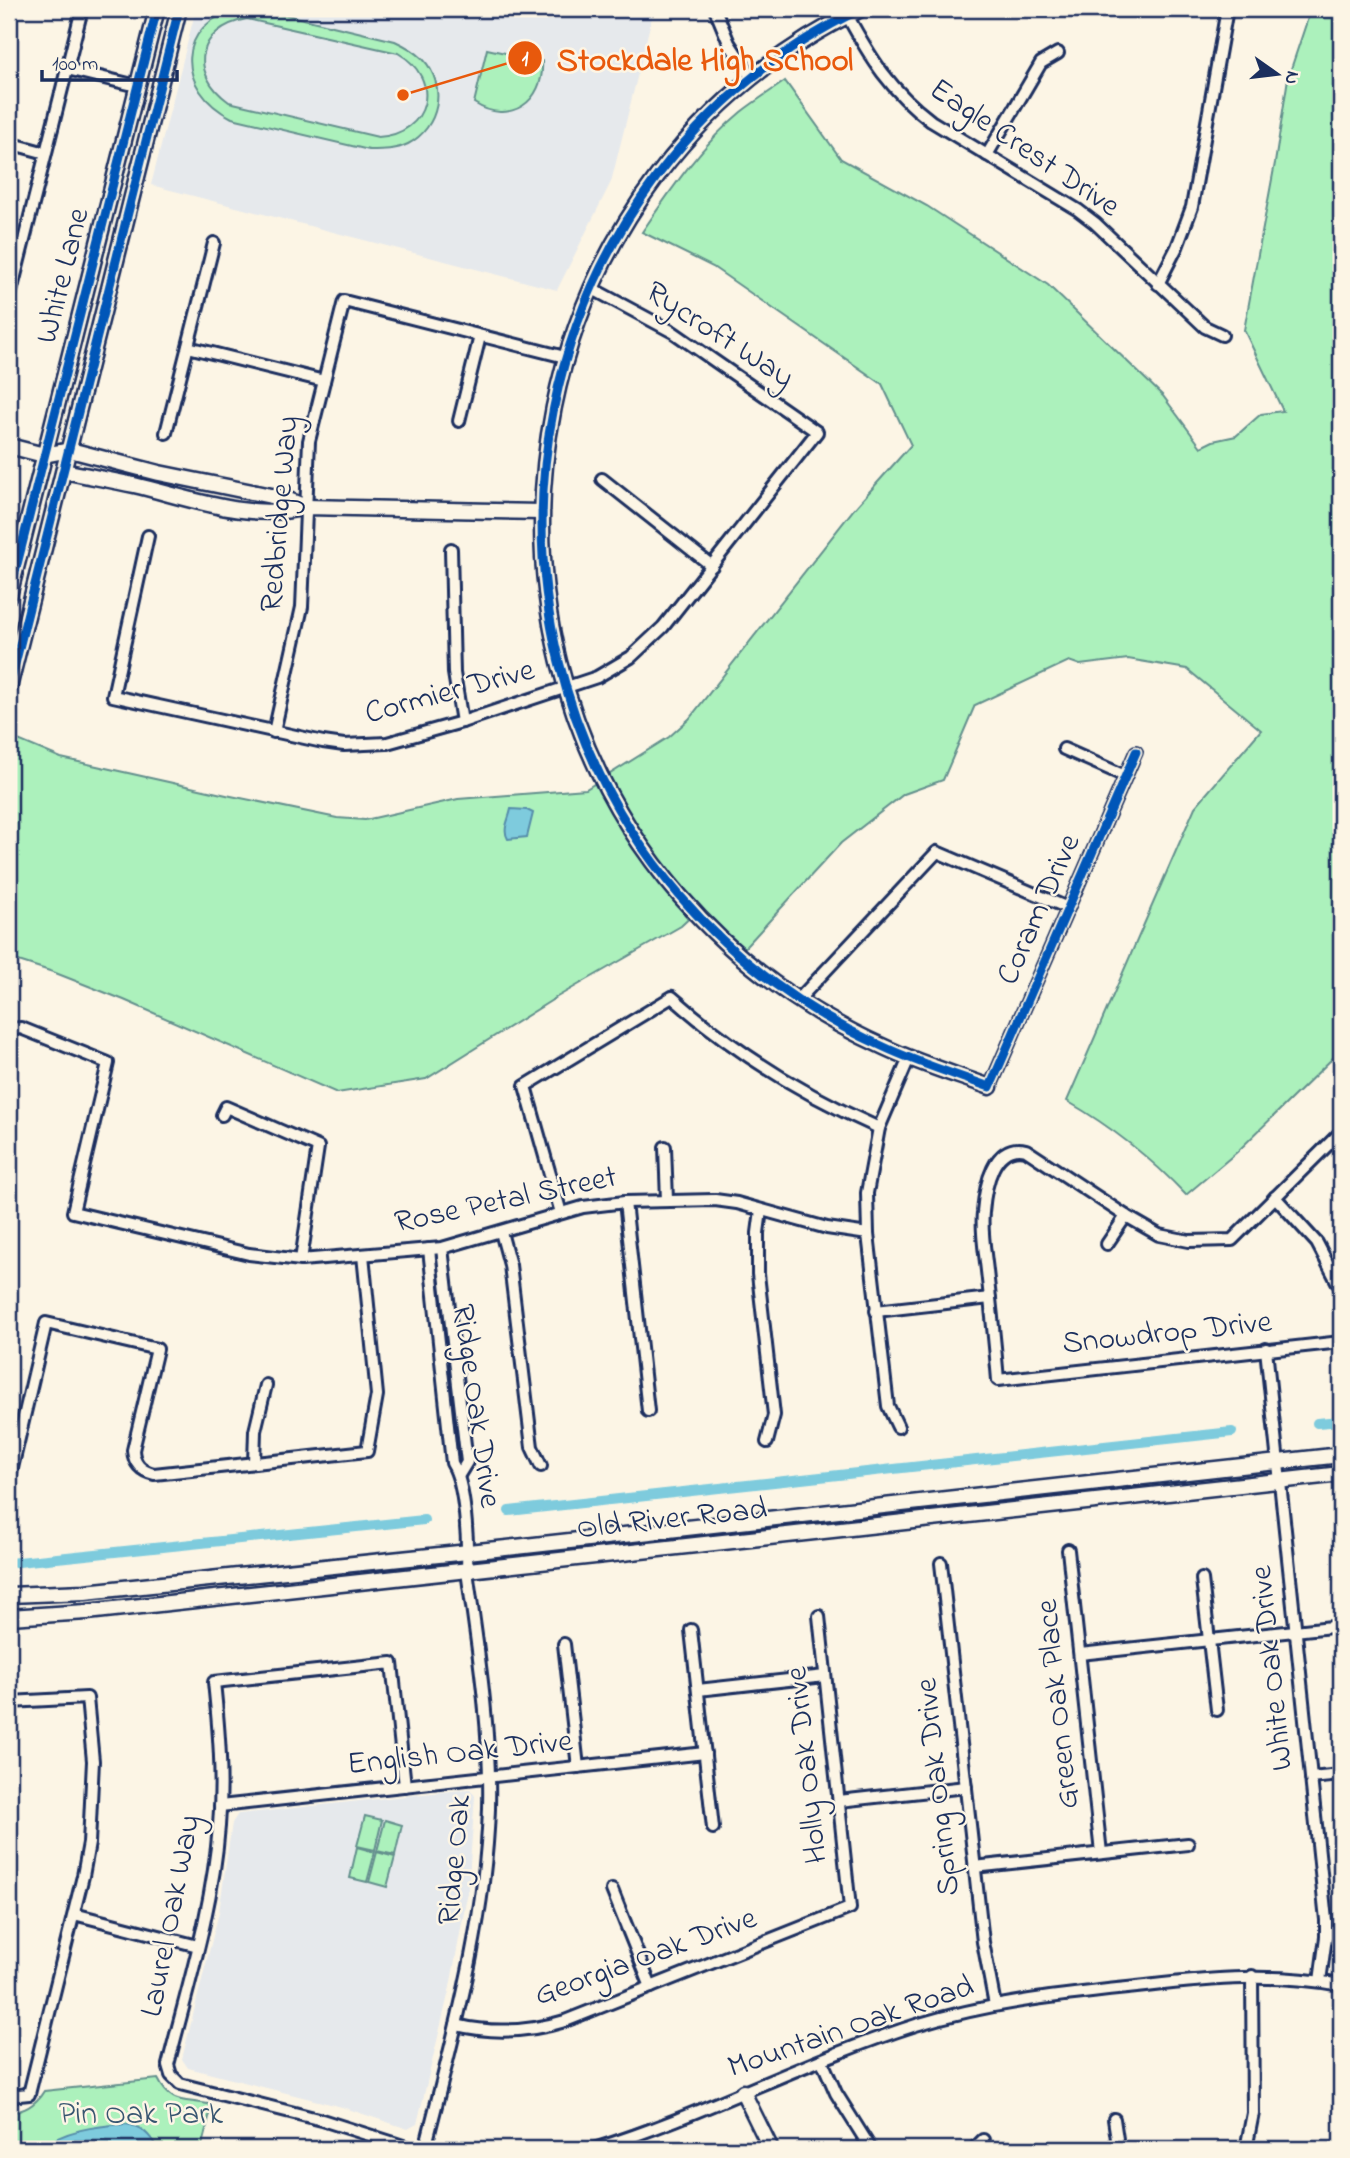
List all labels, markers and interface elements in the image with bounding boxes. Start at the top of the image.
callout: Stockdale High School [507,31,867,85]
scale bar [42,38,177,82]
text: Stockdale High School [557,38,853,87]
north arrow [1242,38,1312,108]
text: 1 [522,45,529,75]
text: 100 m [52,50,98,80]
street label: Eagle Crest Drive [919,68,1129,231]
text: N [1276,68,1306,87]
street label: White Lane [24,203,104,349]
street label: Rycroft Way [635,270,803,402]
street label: Redbridge Way [249,414,313,614]
street label: Cormier Drive [360,648,541,738]
street label: Coram Drive [986,826,1094,993]
street label: Rose Petal Street [391,1154,622,1247]
street label: Snowdrop Drive [1060,1300,1275,1368]
street label: Ridge Oak Drive [437,1301,513,1512]
street label: Old River Road [575,1487,769,1553]
street label: White Oak Drive [1239,1562,1307,1773]
street label: Green Oak Place [1025,1596,1093,1811]
street label: Holly Oak Drive [774,1663,842,1866]
street label: Spring Oak Drive [904,1675,974,1898]
street label: English Oak Drive [345,1719,576,1789]
street label: Ridge Oak [427,1792,485,1927]
street label: Laurel Oak Way [129,1811,215,2021]
street label: Georgia Oak Drive [528,1896,764,2020]
street label: Mountain Oak Road [722,1964,980,2092]
park label: Pin Oak Park [59,2092,224,2139]

